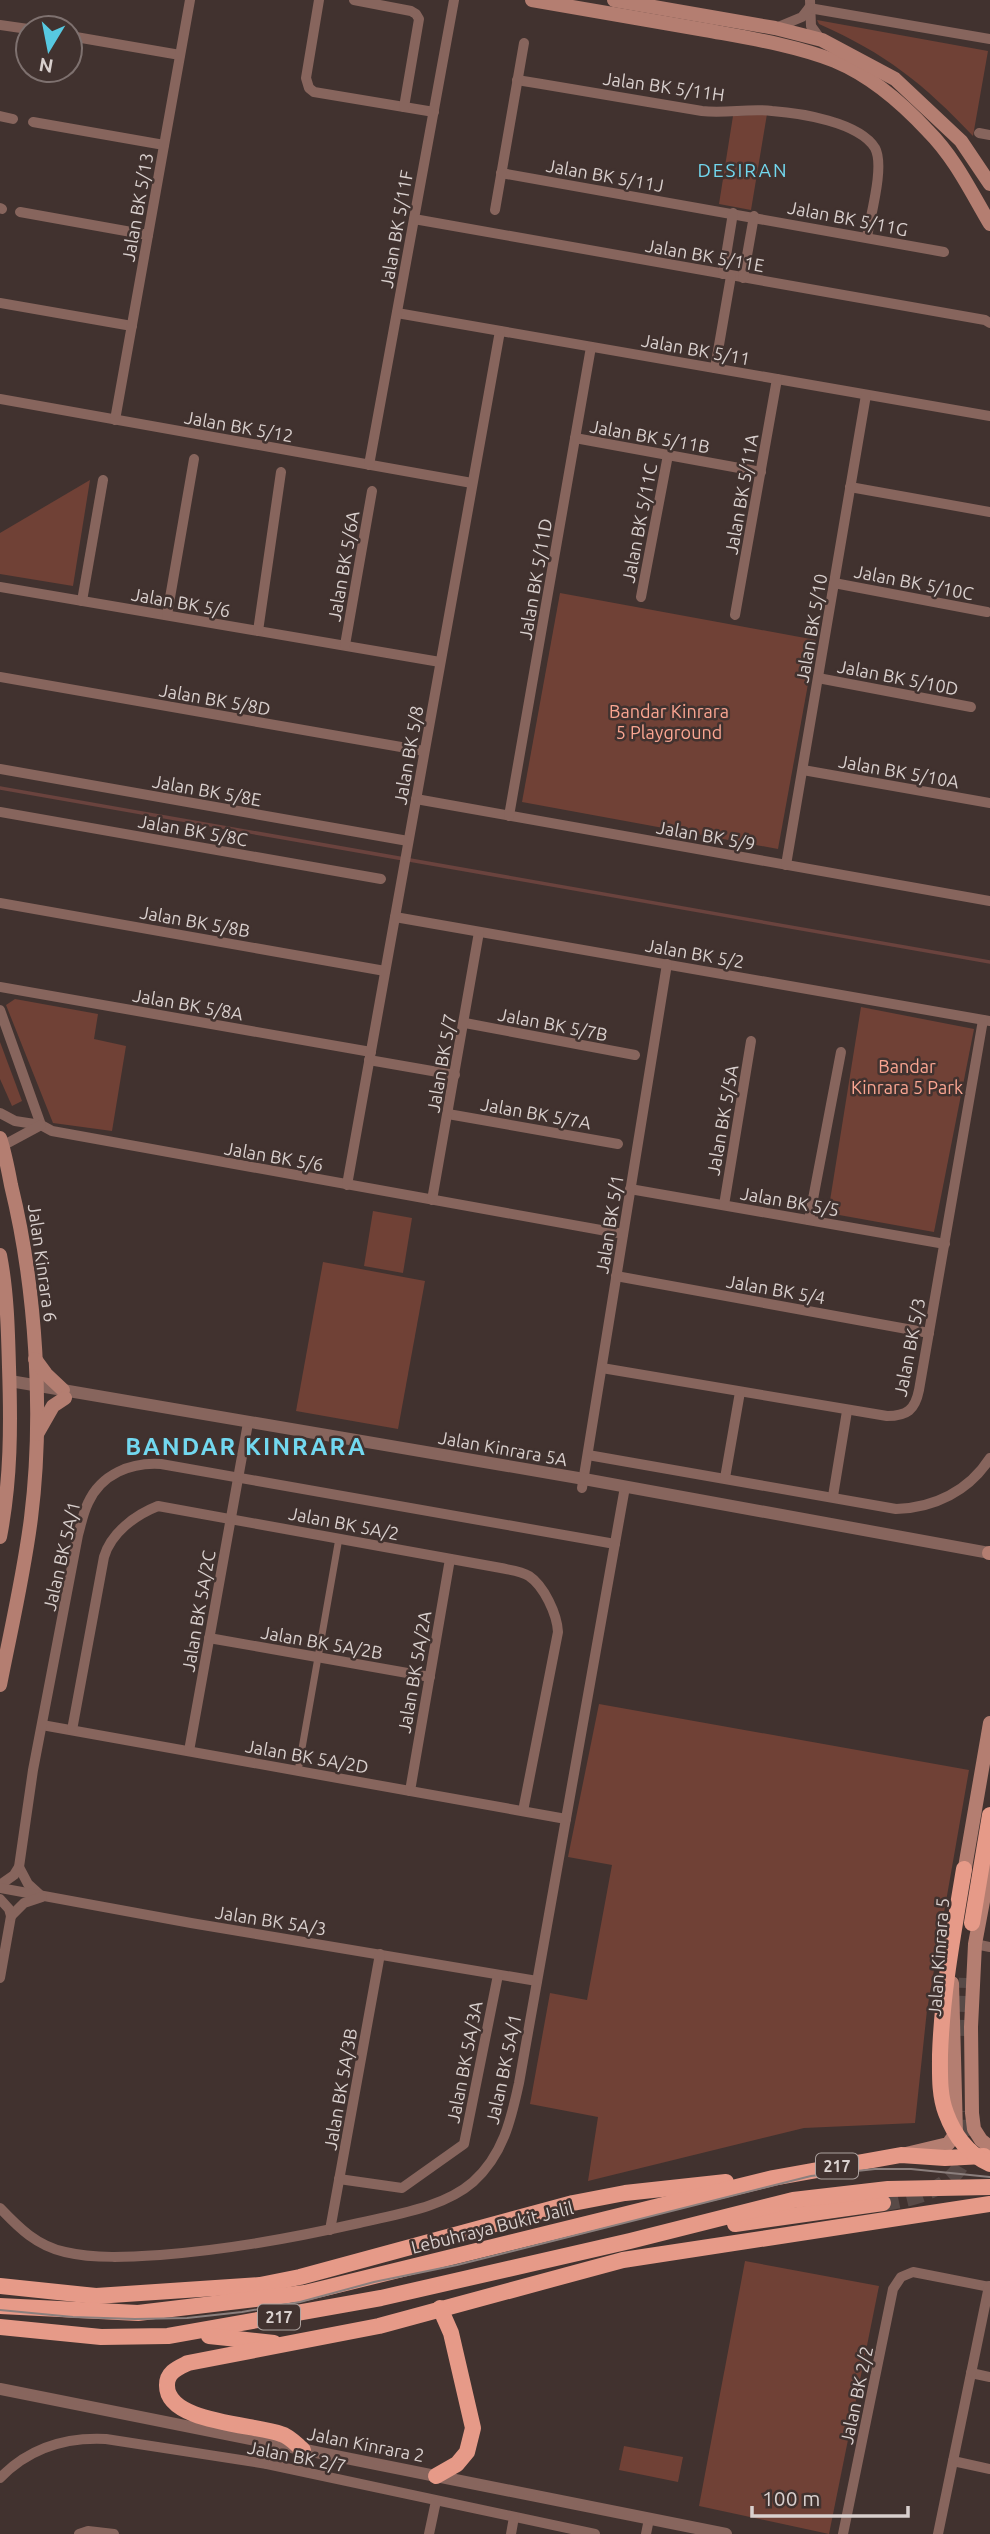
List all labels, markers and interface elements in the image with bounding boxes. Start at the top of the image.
north arrow [14,14,84,84]
text: N [37,54,55,78]
street label: Jalan BK 5/11H [602,68,726,104]
street label: Jalan BK 5/13 [118,151,156,263]
street label: Jalan BK 5/11J [545,155,665,195]
district label: DESIRAN [697,159,789,181]
street label: Jalan BK 5/11F [376,168,416,290]
street label: Jalan BK 5/11G [786,197,910,239]
street label: Jalan BK 5/11E [644,235,766,275]
street label: Jalan BK 5/11 [640,330,752,368]
street label: Jalan BK 5/12 [183,407,295,445]
street label: Jalan BK 5/11B [588,416,712,456]
street label: Jalan BK 5/11A [721,432,761,556]
street label: Jalan BK 5/11C [618,462,660,584]
street label: Jalan BK 5/6A [323,509,363,623]
street label: Jalan BK 5/11D [514,517,556,641]
street label: Jalan BK 5/10C [853,561,975,603]
street label: Jalan BK 5/10 [792,572,830,684]
street label: Jalan BK 5/6 [130,583,232,621]
street label: Jalan BK 5/10D [836,655,960,699]
street label: Jalan BK 5/8D [158,679,272,719]
park label: Bandar Kinrara 5 Playground [609,701,729,742]
street label: Jalan BK 5/8 [389,704,427,806]
street label: Jalan BK 5/10A [837,751,961,791]
street label: Jalan BK 5/8E [151,771,263,809]
street label: Jalan BK 5/8C [137,811,249,849]
street label: Jalan BK 5/9 [655,816,757,854]
street label: Jalan BK 5/8B [138,901,252,941]
street label: Jalan BK 5/2 [644,934,746,972]
street label: Jalan BK 5/8A [131,984,245,1024]
street label: Jalan BK 5/7B [496,1004,610,1044]
street label: Jalan BK 5/7 [422,1012,460,1114]
park label: Bandar Kinrara 5 Park [851,1056,963,1097]
street label: Jalan BK 5/5A [702,1063,742,1177]
street label: Jalan BK 5/7A [479,1093,593,1133]
street label: Jalan BK 5/6 [223,1137,325,1175]
street label: Jalan BK 5/1 [591,1173,627,1275]
street label: Jalan BK 5/5 [739,1182,841,1220]
street label: Jalan Kinrara 6 [25,1203,61,1323]
street label: Jalan BK 5/4 [725,1270,827,1308]
street label: Jalan BK 5/3 [890,1296,928,1398]
street label: Jalan Kinrara 5A [437,1427,569,1469]
district label: BANDAR KINRARA [125,1433,367,1460]
street label: Jalan BK 5A/1 [39,1499,83,1613]
street label: Jalan BK 5A/2 [287,1502,401,1544]
street label: Jalan BK 5A/2C [177,1549,219,1673]
street label: Jalan BK 5A/2A [393,1609,435,1735]
street label: Jalan BK 5A/2B [259,1621,385,1663]
street label: Jalan BK 5A/2D [244,1735,370,1777]
street label: Jalan Kinrara 5 [924,1897,952,2017]
street label: Jalan BK 5A/3 [214,1901,328,1939]
street label: Jalan BK 5A/3A [442,1999,486,2125]
street label: Jalan BK 5A/1 [482,2012,524,2126]
street label: Jalan BK 5A/3B [319,2026,361,2152]
road number: 217 [816,2154,858,2178]
street label: Lebuhraya Bukit Jalil [409,2197,575,2257]
road number: 217 [258,2304,300,2330]
street label: Jalan BK 2/2 [836,2344,876,2446]
street label: Jalan Kinrara 2 [306,2423,426,2465]
street label: Jalan BK 2/7 [246,2437,348,2475]
scale bar [752,2474,908,2518]
text: 100 m [762,2486,820,2510]

